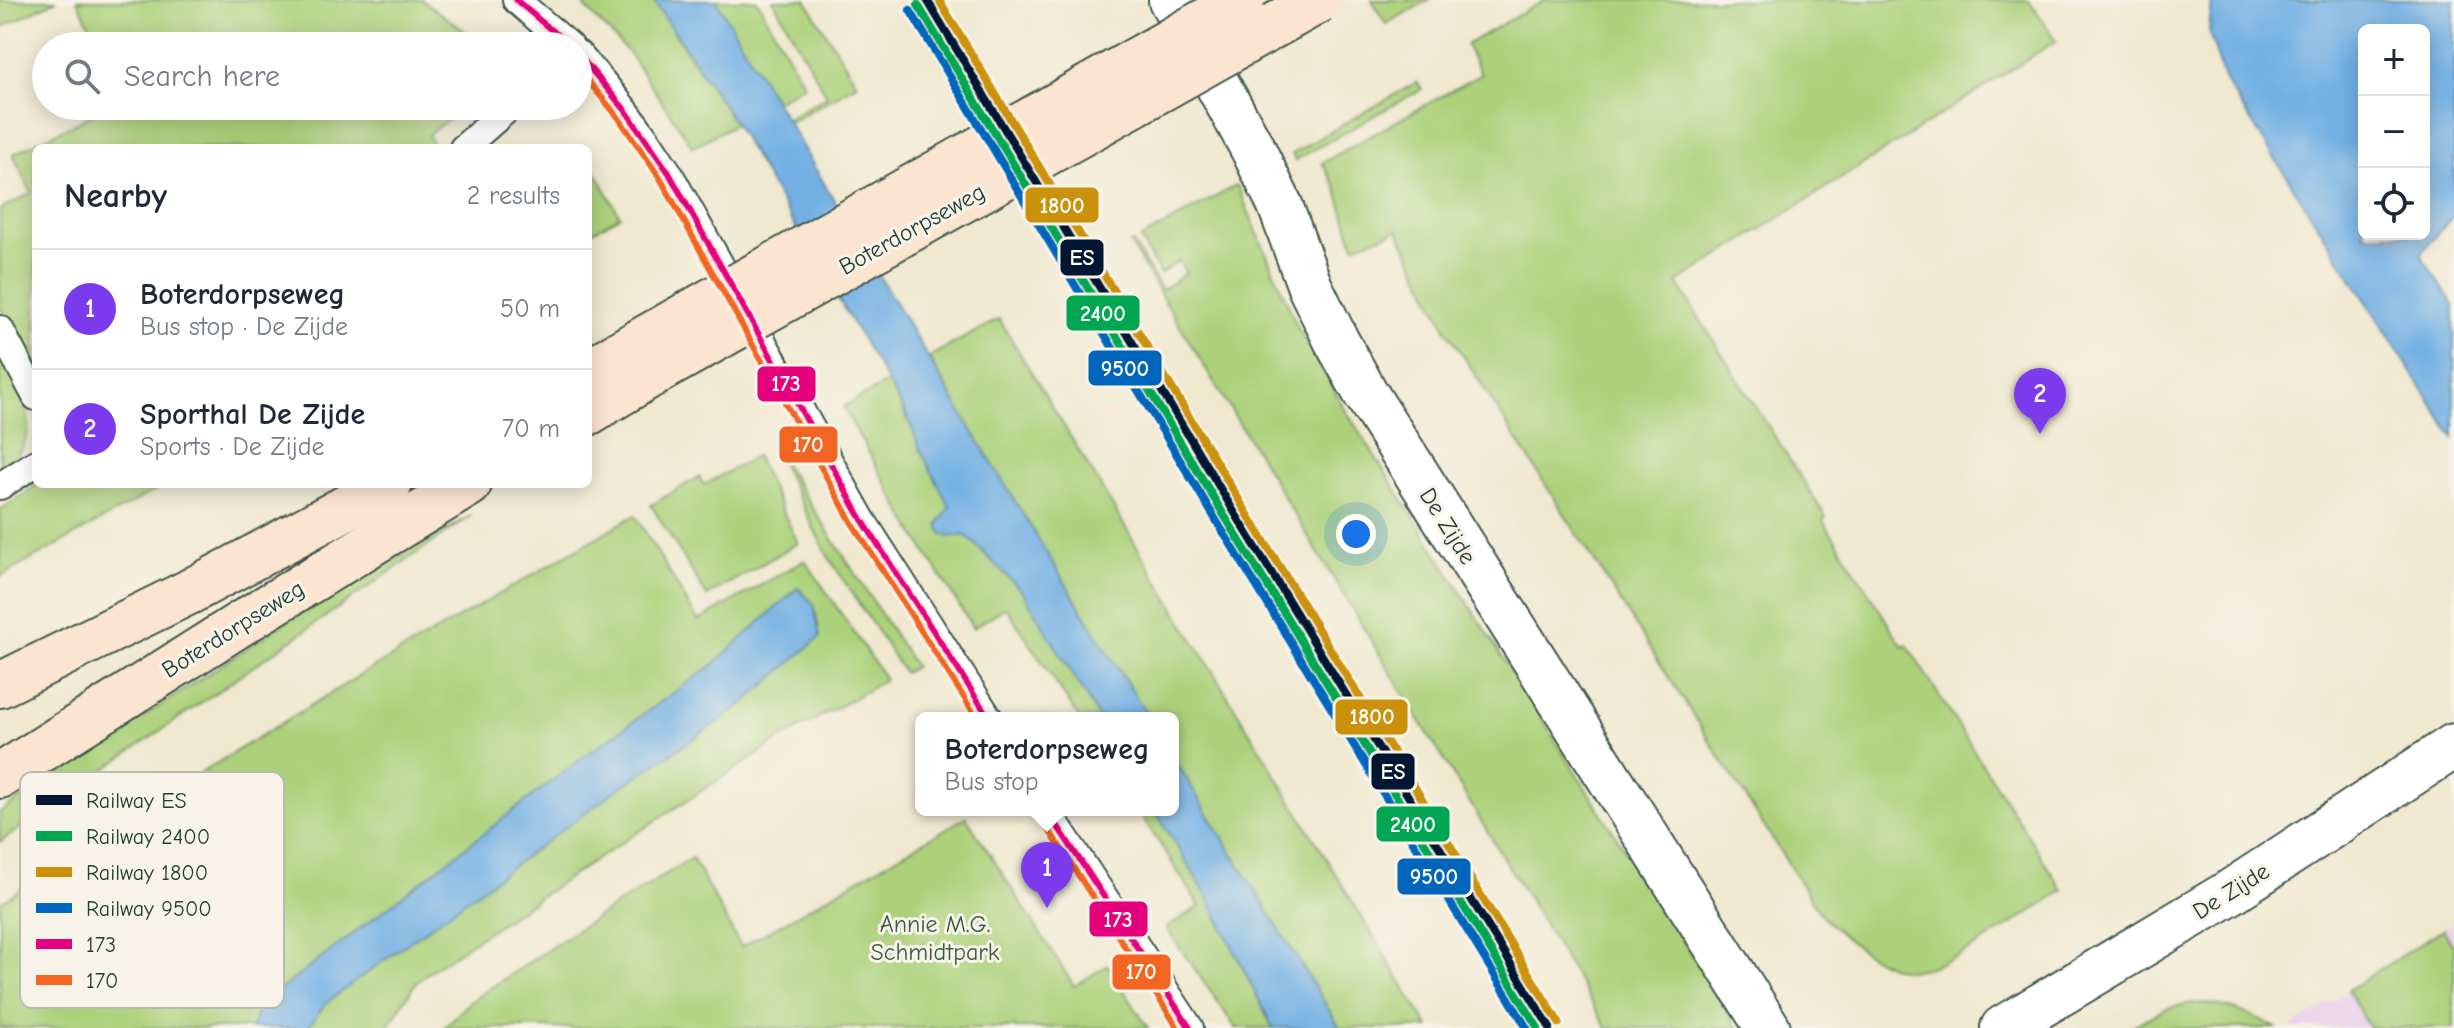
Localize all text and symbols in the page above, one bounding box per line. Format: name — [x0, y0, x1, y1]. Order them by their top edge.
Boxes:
map controls — [2358, 24, 2430, 240]
button: + — [2358, 24, 2430, 96]
search box — [32, 32, 592, 120]
icon: search — [60, 54, 104, 98]
text: Search here — [124, 59, 280, 94]
button: − — [2358, 96, 2430, 168]
button: locate — [2358, 168, 2430, 240]
text: Nearby — [64, 176, 167, 216]
street label: Boterdorpseweg — [834, 177, 990, 281]
text: 2 results — [467, 181, 560, 211]
line badge: 1800 — [1024, 186, 1100, 224]
text: 1800 — [1039, 193, 1085, 219]
line badge: ES — [1059, 238, 1105, 277]
text: ES — [1069, 245, 1095, 271]
text: Boterdorpseweg — [140, 277, 345, 312]
text: 1 — [85, 294, 95, 324]
text: 50 m — [500, 294, 560, 324]
line badge: 2400 — [1065, 294, 1141, 332]
text: 2400 — [1080, 301, 1126, 327]
text: Bus stop · De Zijde — [140, 312, 348, 342]
line badge: 9500 — [1087, 349, 1163, 387]
text: 9500 — [1101, 356, 1149, 382]
line badge: 173 — [756, 365, 817, 403]
pin: 2 — [2014, 368, 2066, 434]
text: 173 — [771, 371, 801, 397]
text: Sporthal De Zijde — [140, 397, 365, 432]
text: 2 — [84, 414, 96, 444]
text: 70 m — [502, 414, 560, 444]
line badge: 170 — [778, 425, 839, 464]
text: Sports · De Zijde — [140, 432, 324, 462]
text: 170 — [792, 432, 824, 458]
street label: De Zijde — [1414, 483, 1482, 569]
your location — [1336, 514, 1376, 554]
street label: Boterdorpseweg — [157, 574, 309, 684]
line badge: 1800 — [1334, 698, 1409, 736]
text: 1800 — [1349, 704, 1395, 730]
popup — [915, 712, 1179, 816]
text: Boterdorpseweg — [945, 732, 1149, 767]
line badge: ES — [1370, 752, 1416, 791]
text: ES — [1380, 759, 1406, 785]
text: Bus stop — [945, 767, 1039, 797]
legend — [20, 772, 284, 1008]
text: Railway ES — [86, 788, 187, 814]
line badge: 2400 — [1375, 805, 1451, 843]
text: 2400 — [1390, 812, 1436, 838]
text: Railway 2400 — [86, 824, 210, 850]
pin: 1 — [1021, 842, 1073, 908]
line badge: 9500 — [1396, 857, 1472, 896]
street label: De Zijde — [2188, 857, 2274, 925]
text: Railway 1800 — [86, 860, 208, 886]
text: 9500 — [1410, 864, 1458, 890]
text: Railway 9500 — [86, 896, 212, 922]
line badge: 173 — [1088, 900, 1149, 938]
text: 173 — [1103, 907, 1133, 933]
park label: Annie M.G. Schmidtpark — [871, 910, 1000, 966]
text: 173 — [86, 932, 116, 958]
line badge: 170 — [1111, 953, 1172, 991]
text: 170 — [1125, 959, 1157, 985]
text: 170 — [86, 968, 119, 994]

